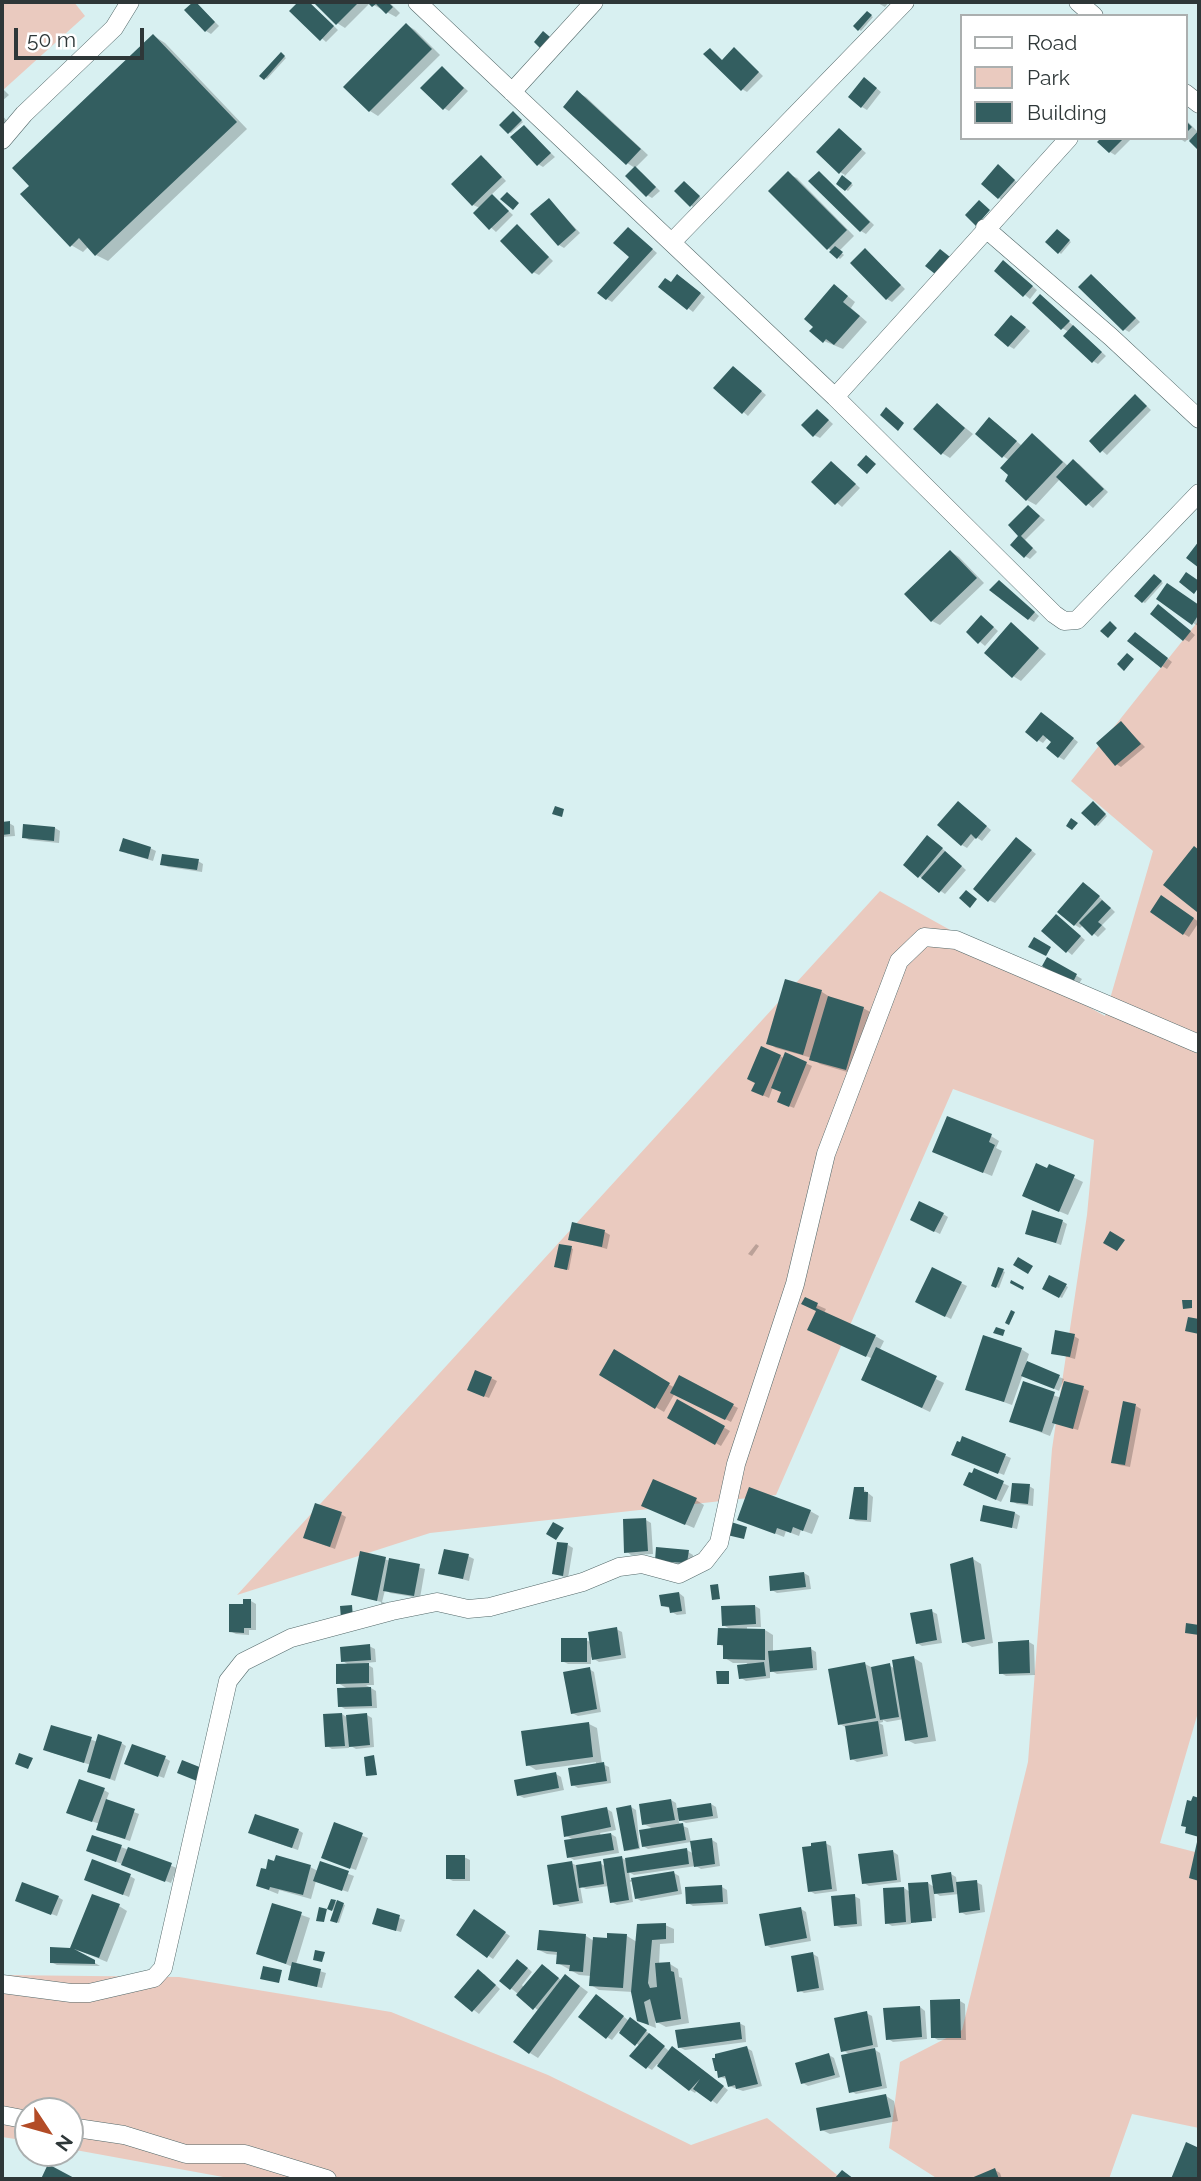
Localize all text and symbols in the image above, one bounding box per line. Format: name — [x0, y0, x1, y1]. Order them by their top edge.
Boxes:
scale bar — [18, 14, 147, 58]
legend — [960, 14, 1187, 140]
text: 50 m — [27, 27, 76, 52]
text: Road — [1027, 30, 1077, 55]
text: Park — [1027, 65, 1070, 90]
text: Building — [1027, 100, 1107, 125]
north arrow — [14, 2097, 84, 2167]
text: N — [51, 2131, 78, 2155]

